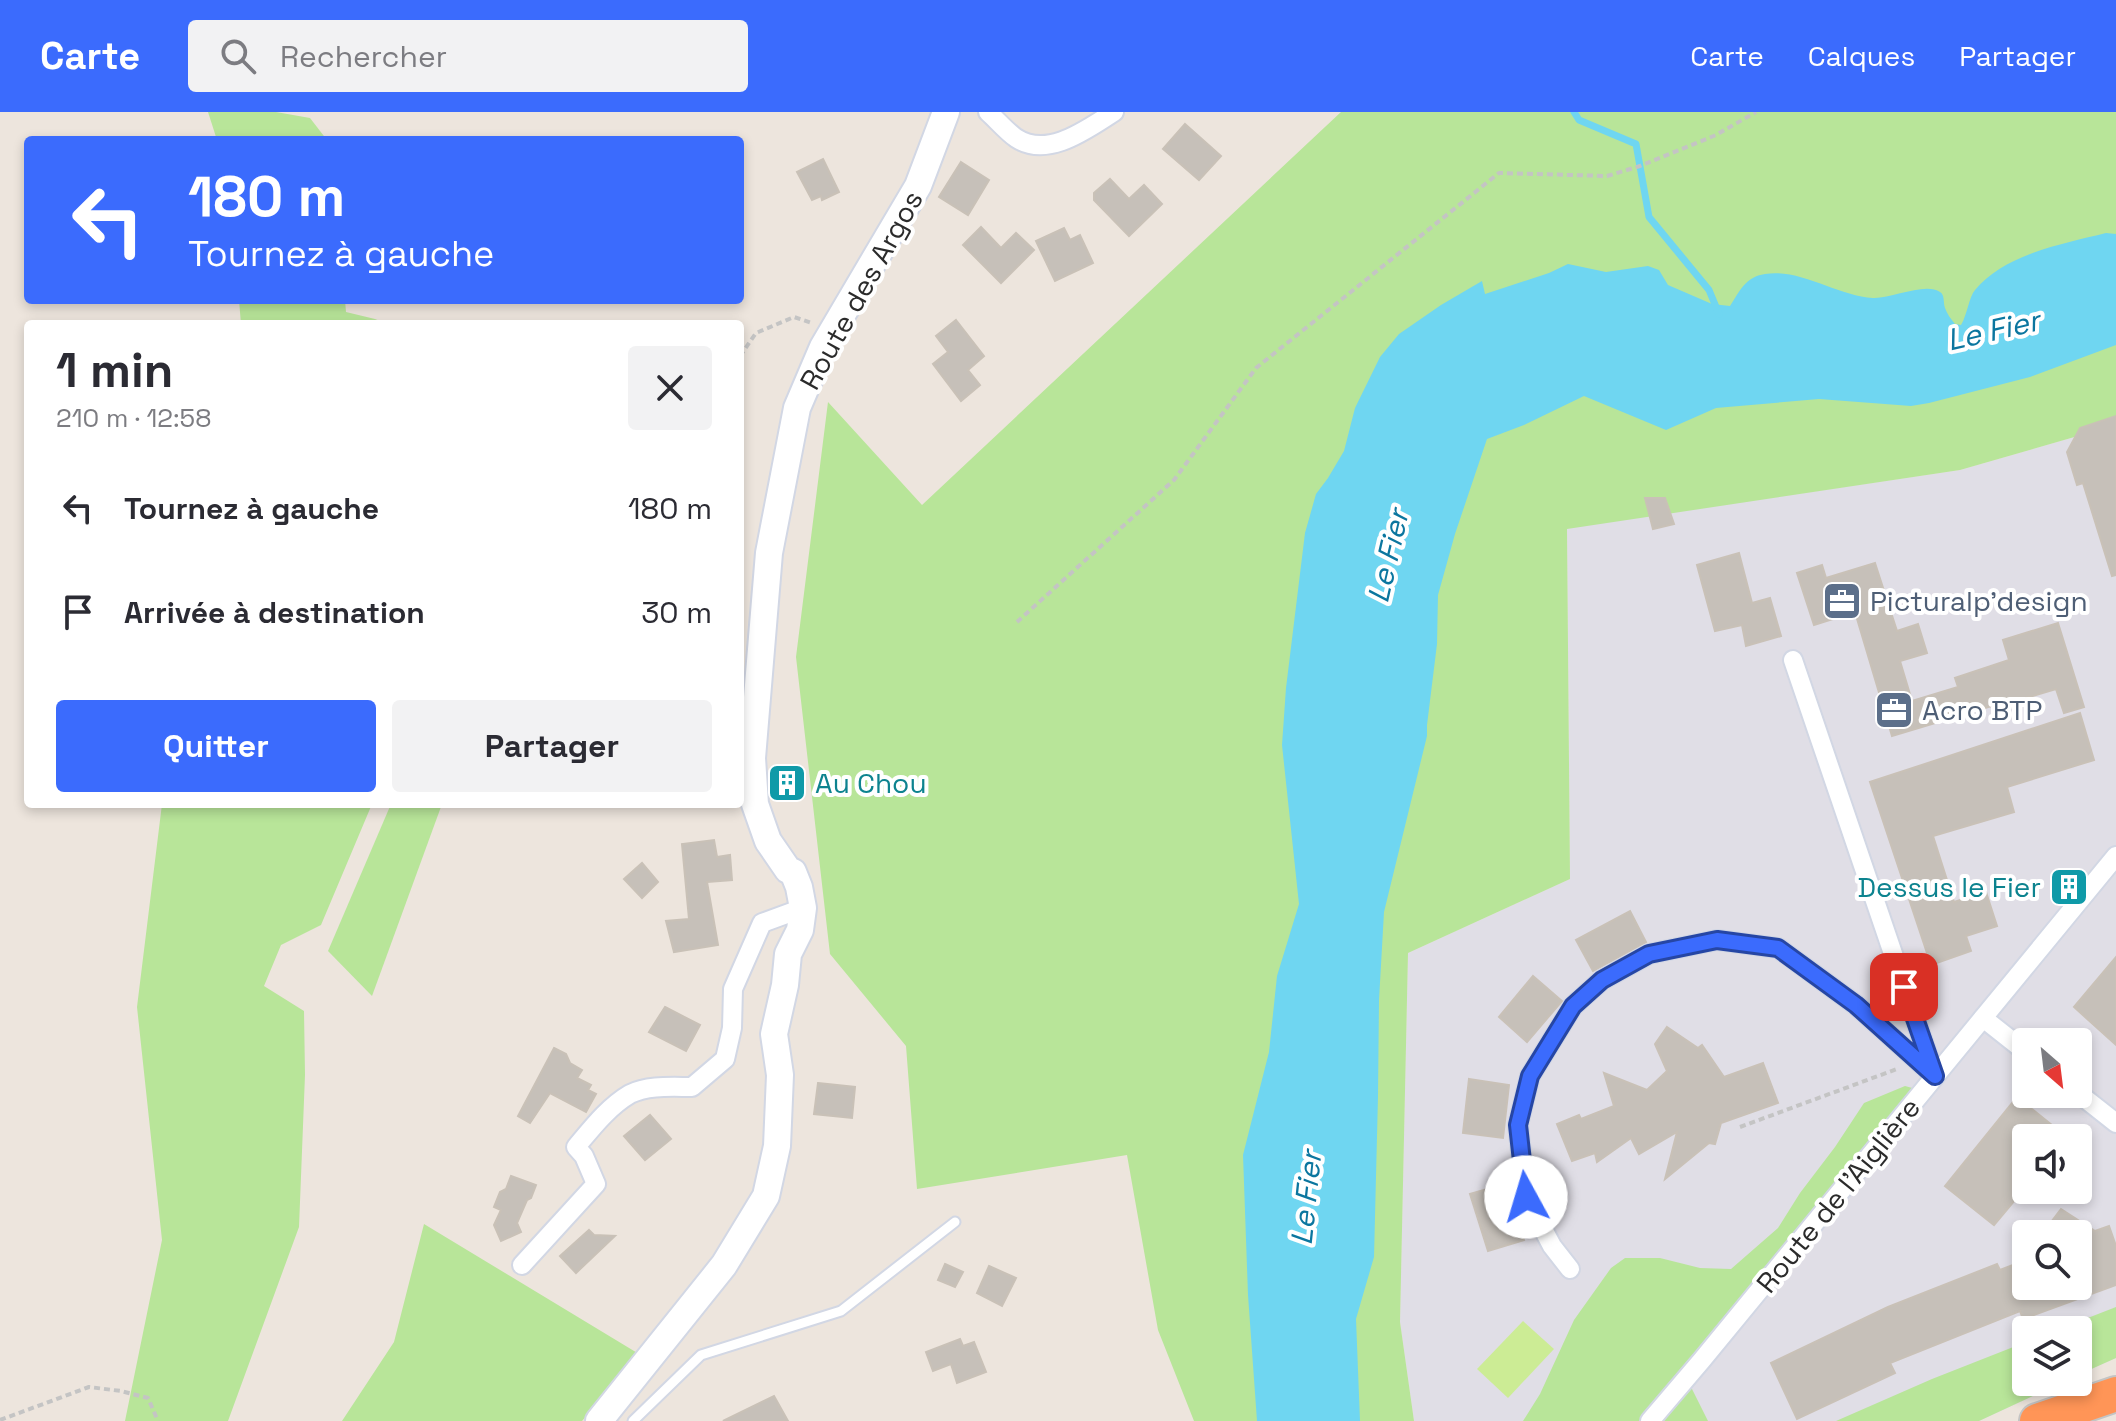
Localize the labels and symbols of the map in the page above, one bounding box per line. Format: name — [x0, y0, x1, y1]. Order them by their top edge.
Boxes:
street label: Route des Argos — [791, 184, 931, 396]
water label: Le Fier — [1943, 300, 2046, 360]
water label: Le Fier — [1358, 503, 1418, 606]
office icon: Picturalp'design — [1821, 580, 1863, 622]
place label: Picturalp'design — [1870, 583, 2088, 619]
office icon: Acro BTP — [1873, 689, 1915, 731]
place label: Acro BTP — [1922, 692, 2042, 728]
building icon: Au Chou — [766, 762, 808, 804]
place label: Au Chou — [815, 765, 927, 801]
building icon: Dessus le Fier — [2048, 866, 2090, 908]
place label: Dessus le Fier — [1858, 869, 2041, 905]
pin — [1870, 953, 1938, 1021]
north arrow — [2012, 1028, 2092, 1108]
street label: Route de l'Aiglière — [1748, 1090, 1928, 1300]
water label: Le Fier — [1282, 1146, 1331, 1247]
position arrow — [1484, 1155, 1568, 1239]

